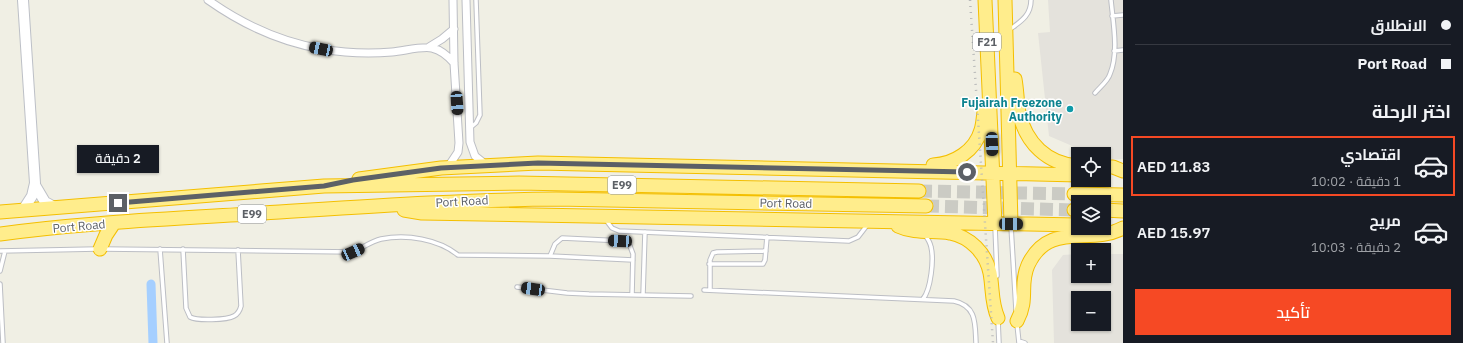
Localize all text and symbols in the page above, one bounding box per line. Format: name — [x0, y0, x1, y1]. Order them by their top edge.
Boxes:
text: الانطلاق — [1371, 16, 1427, 35]
road number: F21 — [973, 33, 1001, 51]
car — [308, 41, 334, 57]
text: Port Road — [1358, 54, 1427, 73]
car — [450, 91, 464, 115]
place label: Fujairah Freezone Authority — [961, 95, 1063, 124]
text: اختر الرحلة — [1372, 100, 1451, 123]
marker: Fujairah Freezone Authority — [1065, 104, 1075, 114]
car — [986, 132, 998, 156]
callout: 2 دقيقة — [77, 145, 159, 173]
text: اقتصادي — [1341, 145, 1401, 164]
map controls — [1071, 147, 1111, 331]
button: locate — [1071, 147, 1111, 187]
icon: car — [1413, 148, 1449, 184]
text: 2 دقيقة — [95, 150, 141, 167]
text: AED 11.83 — [1137, 157, 1210, 176]
route start — [958, 163, 976, 181]
text: 1 دقيقة · 10:02 — [1311, 173, 1401, 190]
road number: E99 — [608, 176, 636, 194]
street label: Port Road — [435, 192, 489, 210]
route end — [109, 194, 127, 212]
street label: Port Road — [759, 195, 813, 211]
button: layers — [1071, 195, 1111, 235]
road number: E99 — [238, 205, 266, 223]
text: مريح — [1369, 211, 1401, 230]
icon: car — [1413, 214, 1449, 250]
street label: Port Road — [52, 216, 106, 236]
car — [999, 218, 1023, 230]
text: AED 15.97 — [1137, 223, 1210, 242]
car — [608, 234, 632, 248]
text: 2 دقيقة · 10:03 — [1311, 239, 1401, 256]
car — [340, 242, 366, 262]
button: + — [1071, 243, 1111, 283]
car — [520, 281, 546, 297]
button: تأكيد — [1135, 289, 1451, 335]
button: − — [1071, 291, 1111, 331]

